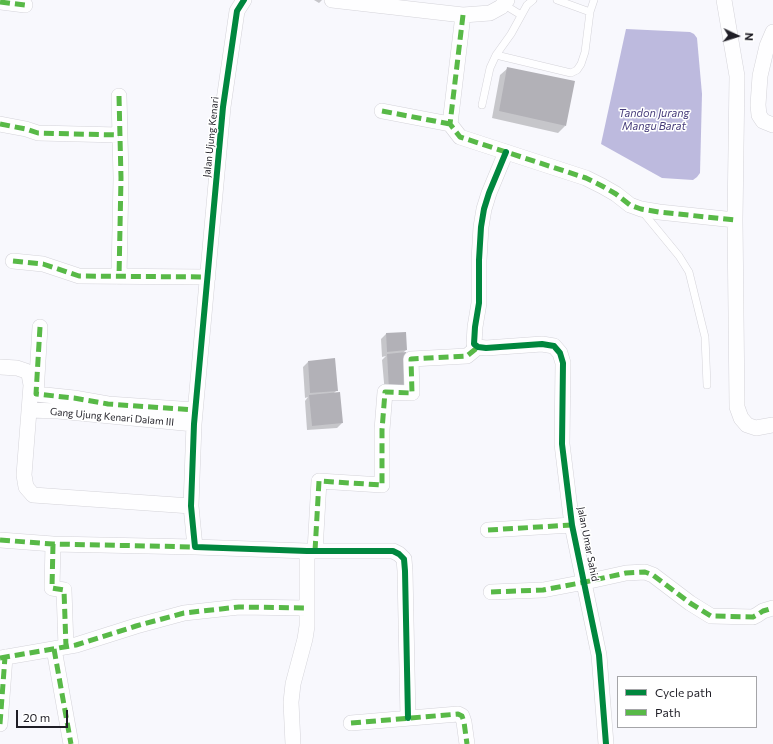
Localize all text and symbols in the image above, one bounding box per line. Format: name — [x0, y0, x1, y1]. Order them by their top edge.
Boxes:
north arrow — [717, 16, 757, 56]
text: N — [743, 32, 756, 41]
street label: Jalan Ujung Kenari — [201, 96, 221, 178]
water label: Tandon Jurang Mangu Barat — [618, 106, 690, 132]
street label: Gang Ujung Kenari Dalam III — [49, 406, 175, 428]
street label: Jalan Umar Sahid — [575, 506, 601, 582]
legend — [617, 676, 757, 728]
text: Cycle path — [655, 685, 712, 699]
scale bar — [18, 702, 70, 728]
text: Path — [655, 705, 681, 719]
text: 20 m — [23, 710, 50, 724]

